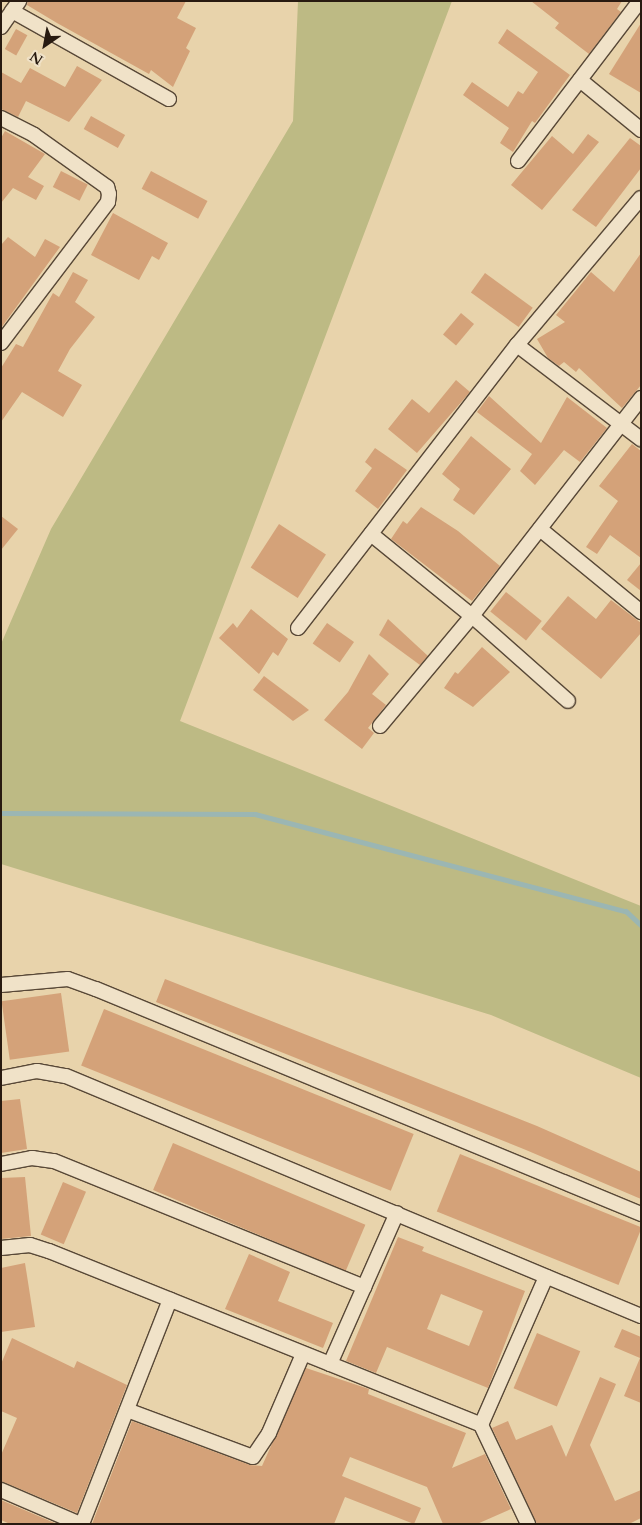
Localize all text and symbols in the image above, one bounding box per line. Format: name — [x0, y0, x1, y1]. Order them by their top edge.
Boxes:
north arrow — [20, 20, 70, 70]
text: N — [26, 47, 47, 69]

